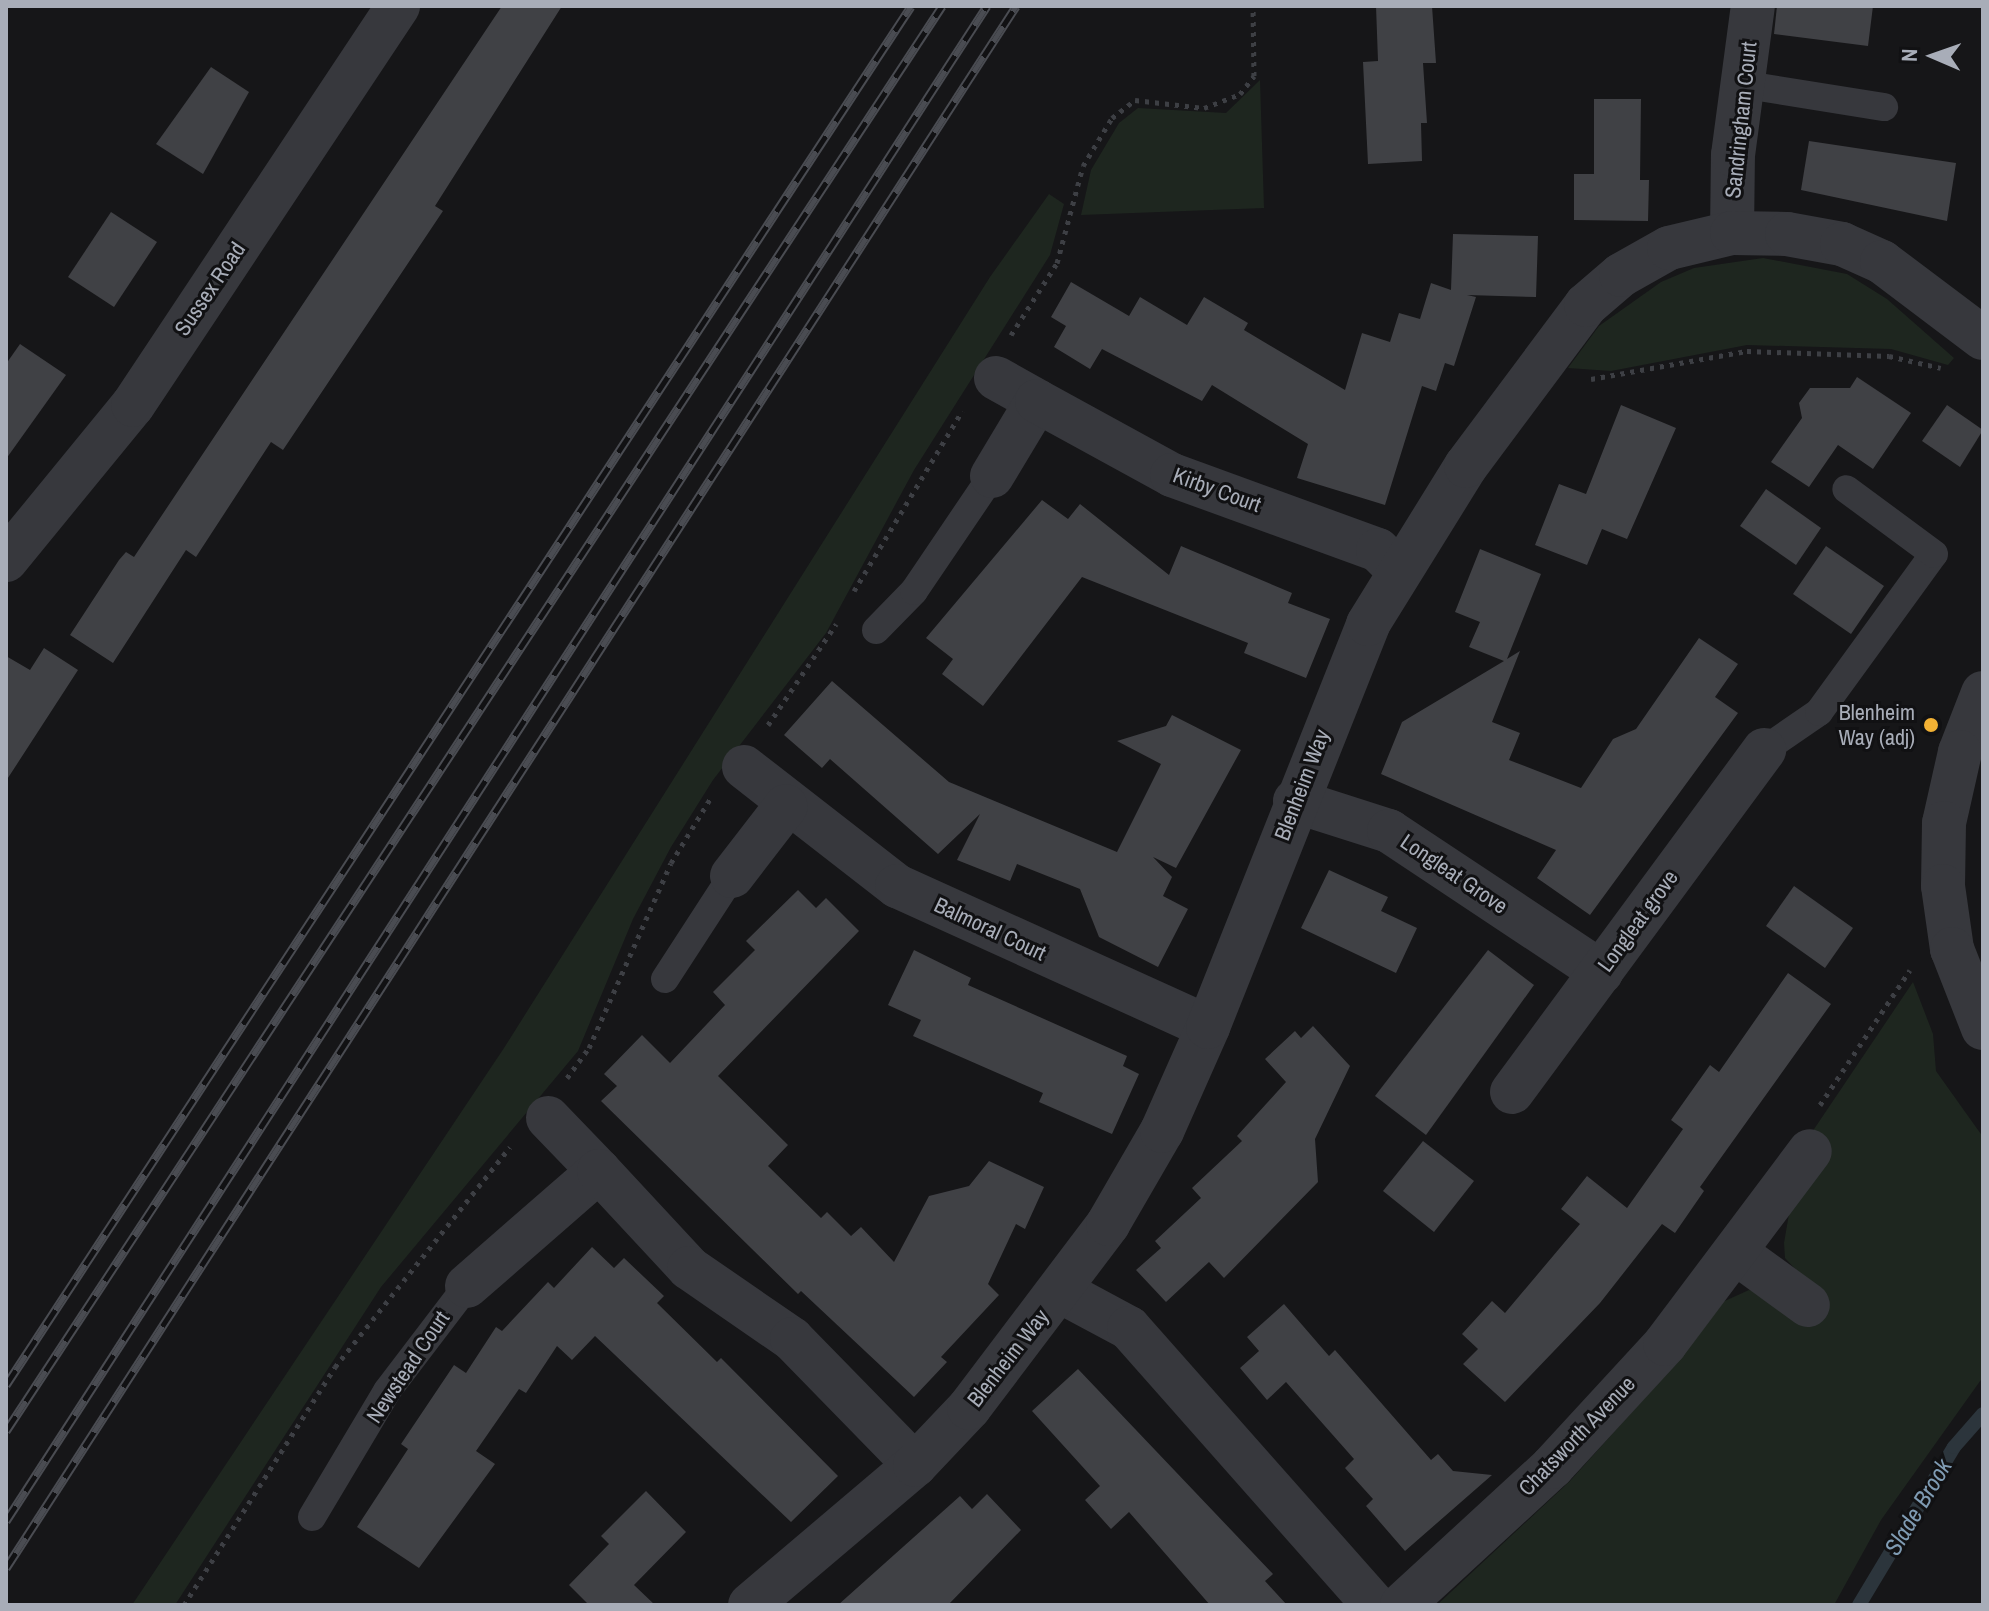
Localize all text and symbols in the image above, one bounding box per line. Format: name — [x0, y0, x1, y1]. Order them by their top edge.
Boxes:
north arrow — [1893, 16, 1973, 96]
street label: Sandringham Court — [1720, 40, 1762, 200]
text: N — [1894, 48, 1924, 62]
street label: Sussex Road — [169, 237, 251, 341]
street label: Kirby Court — [1170, 462, 1264, 518]
place label: Blenheim Way (adj) — [1838, 699, 1915, 750]
marker: Blenheim Way (adj) — [1922, 716, 1940, 734]
street label: Blenheim Way — [1269, 726, 1335, 844]
street label: Longleat Grove — [1395, 829, 1513, 919]
street label: Longleat grove — [1592, 865, 1684, 977]
street label: Balmoral Court — [930, 892, 1050, 966]
street label: Blenheim Way — [962, 1304, 1054, 1412]
street label: Newstead Court — [361, 1306, 455, 1428]
street label: Chatsworth Avenue — [1513, 1370, 1641, 1502]
water label: Slade Brook — [1878, 1454, 1958, 1560]

